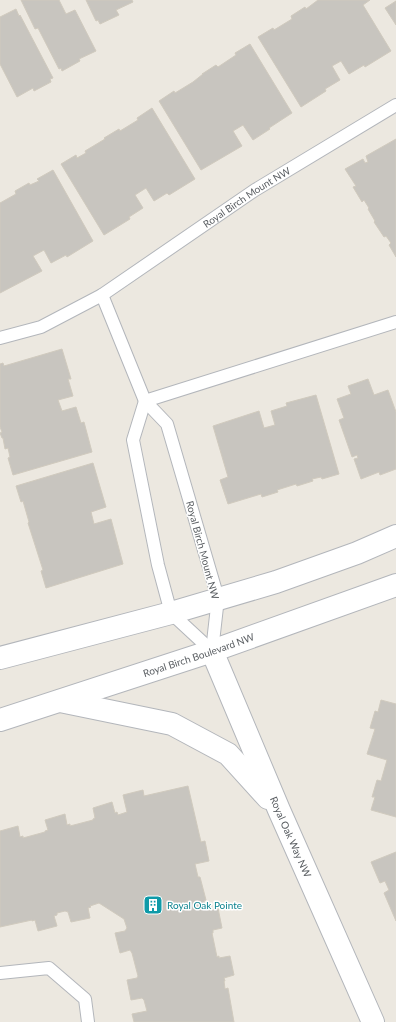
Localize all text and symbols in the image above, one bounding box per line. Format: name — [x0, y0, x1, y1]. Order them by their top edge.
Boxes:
street label: Royal Birch Mount NW — [201, 164, 293, 230]
street label: Royal Birch Mount NW — [184, 499, 222, 601]
street label: Royal Birch Boulevard NW — [142, 630, 256, 679]
street label: Royal Oak Way NW — [268, 795, 314, 880]
building icon: Royal Oak Pointe — [142, 894, 164, 916]
place label: Royal Oak Pointe — [167, 899, 242, 911]

